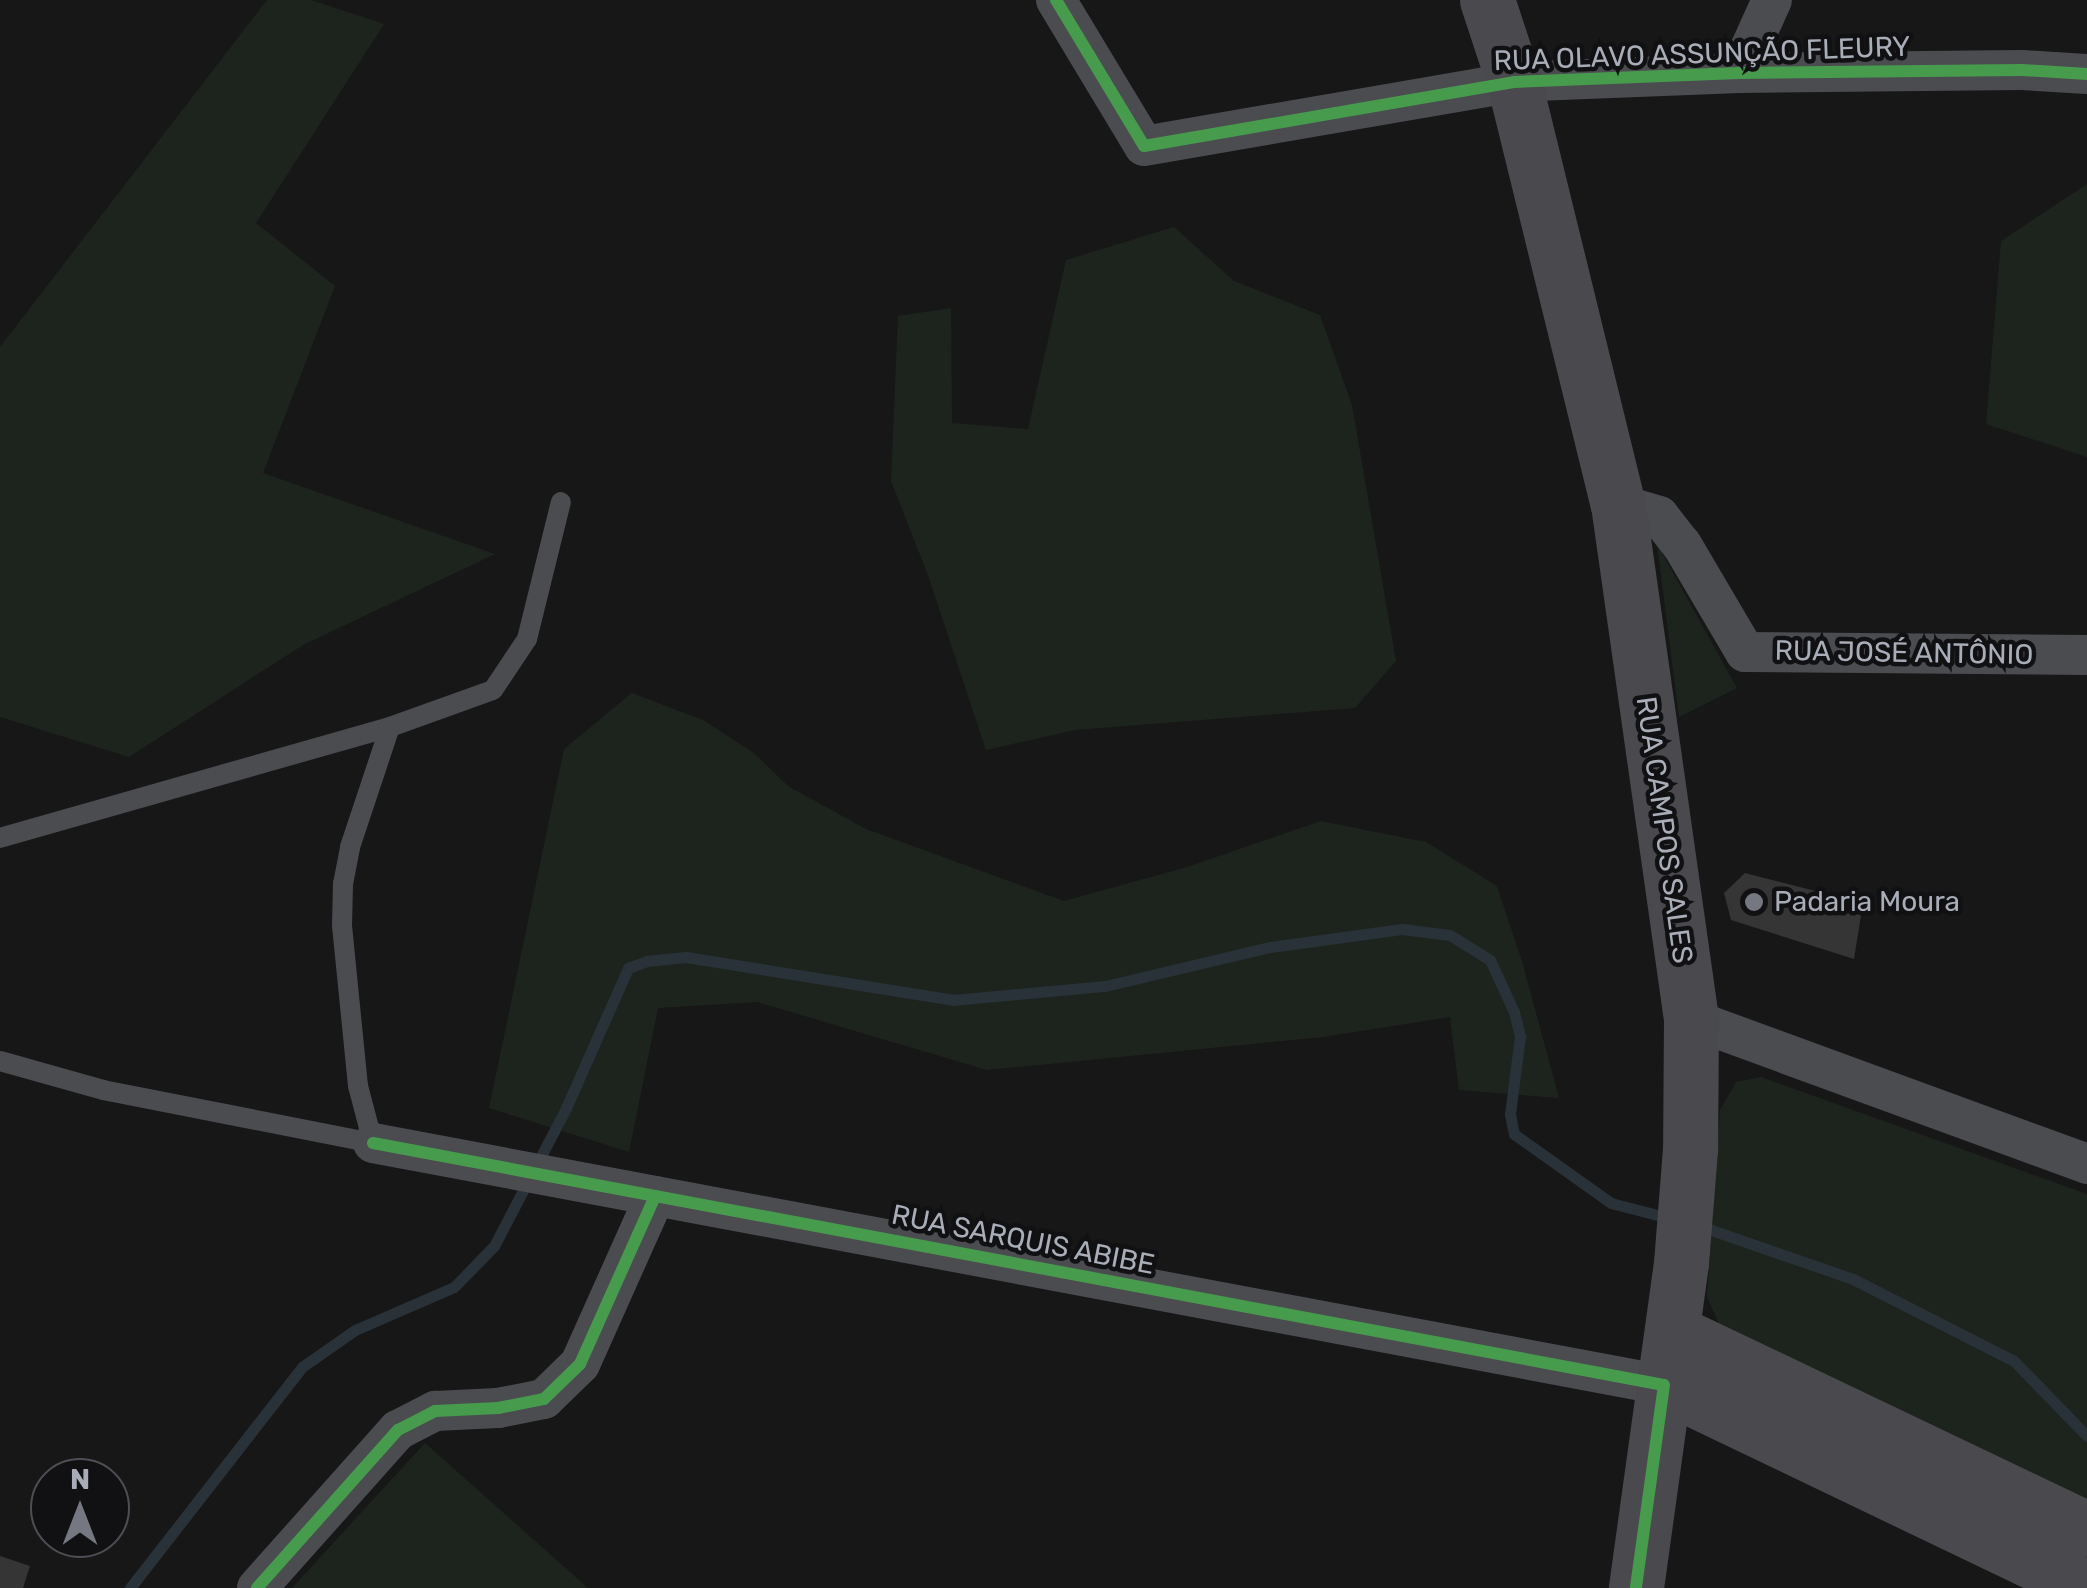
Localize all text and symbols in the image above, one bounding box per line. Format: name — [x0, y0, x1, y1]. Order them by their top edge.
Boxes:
street label: RUA OLAVO ASSUNÇÃO FLEURY — [1492, 30, 1912, 78]
street label: RUA JOSÉ ANTÔNIO — [1774, 634, 2034, 672]
street label: RUA CAMPOS SALES — [1629, 694, 1699, 966]
place label: Padaria Moura — [1774, 885, 1960, 919]
marker: Padaria Moura — [1743, 891, 1765, 913]
street label: RUA SARQUIS ABIBE — [888, 1198, 1158, 1282]
north arrow — [30, 1458, 130, 1558]
text: N — [70, 1463, 90, 1496]

